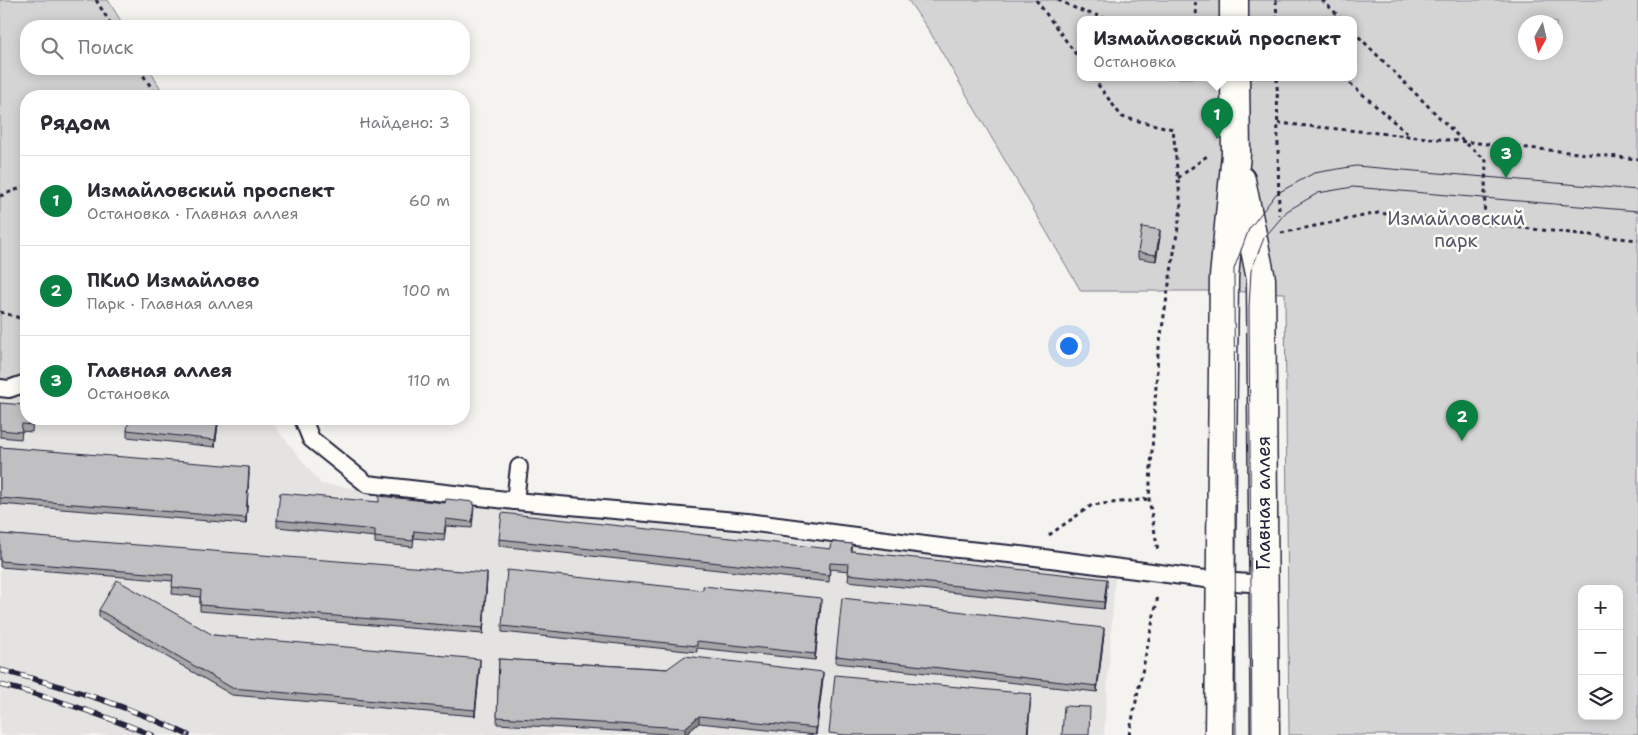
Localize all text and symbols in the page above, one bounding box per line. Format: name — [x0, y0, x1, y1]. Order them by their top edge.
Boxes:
north arrow — [1518, 15, 1563, 60]
popup — [1077, 16, 1357, 81]
search box — [20, 20, 470, 75]
text: Измайловский проспект — [1093, 26, 1341, 51]
icon: search — [38, 34, 66, 62]
text: Поиск — [78, 35, 133, 60]
text: Остановка — [1093, 51, 1176, 72]
pin: 1 — [1201, 98, 1233, 139]
text: Рядом — [40, 109, 110, 137]
text: Найдено: 3 — [359, 112, 450, 133]
pin: 3 — [1490, 137, 1522, 178]
text: Измайловский проспект — [87, 178, 335, 203]
text: 1 — [52, 190, 60, 211]
text: 60 m — [409, 190, 450, 211]
text: Остановка · Главная аллея — [87, 203, 298, 224]
park label: Измайловский парк — [1387, 206, 1525, 253]
text: ПКиО Измайлово — [87, 268, 260, 293]
text: 2 — [50, 280, 62, 301]
text: 100 m — [402, 280, 450, 301]
text: Парк · Главная аллея — [87, 293, 254, 314]
your location — [1056, 333, 1082, 359]
text: Главная аллея — [87, 358, 232, 383]
text: 3 — [50, 370, 62, 391]
text: 110 m — [407, 370, 450, 391]
text: Остановка — [87, 383, 170, 404]
pin: 2 — [1446, 400, 1478, 441]
street label: Главная аллея — [1251, 436, 1276, 570]
map controls — [1578, 585, 1623, 720]
button: + — [1578, 585, 1623, 630]
button: − — [1578, 630, 1623, 675]
button: layers — [1578, 675, 1623, 720]

